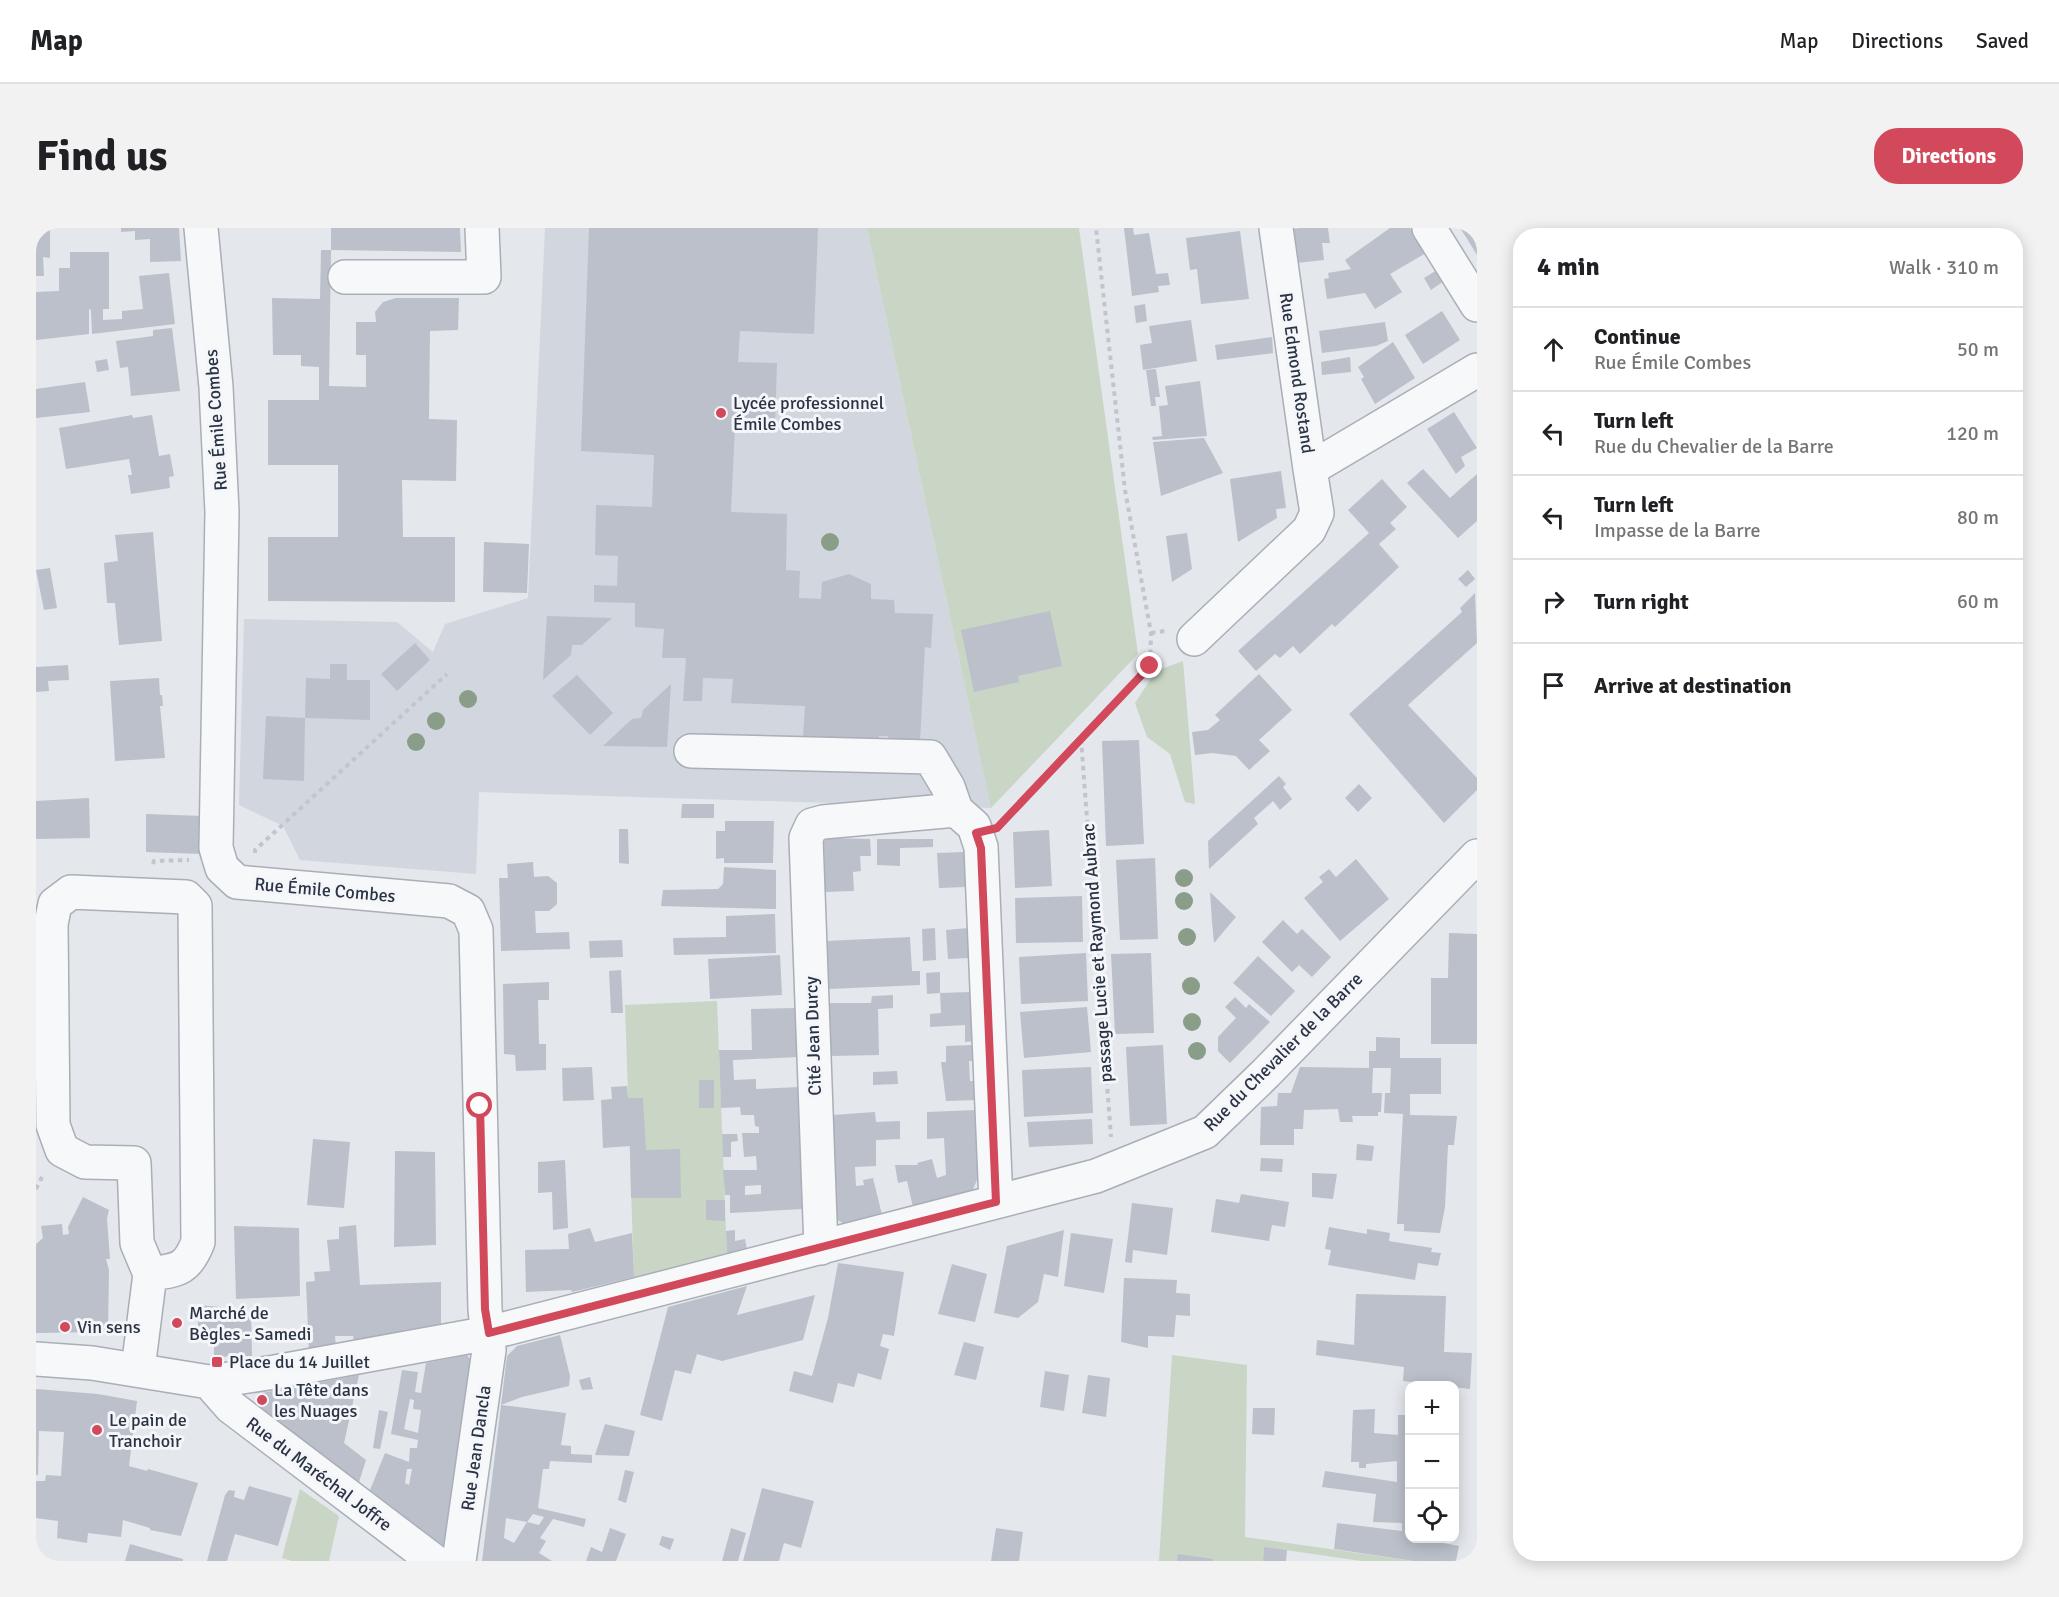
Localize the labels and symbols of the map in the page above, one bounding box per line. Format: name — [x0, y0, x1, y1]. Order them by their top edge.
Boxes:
street label: Rue Edmond Rostand — [1275, 291, 1319, 455]
street label: Rue Émile Combes — [200, 349, 232, 491]
place label: Lycée professionnel Émile Combes — [733, 392, 884, 435]
marker: Lycée professionnel Émile Combes — [714, 406, 728, 420]
route end — [1136, 652, 1162, 678]
street label: passage Lucie et Raymond Aubrac — [1077, 823, 1117, 1083]
street label: Rue Émile Combes — [254, 873, 397, 907]
street label: Rue du Chevalier de la Barre — [1199, 968, 1367, 1136]
street label: Cité Jean Durcy — [800, 975, 826, 1096]
route start — [466, 1092, 492, 1118]
place label: Marché de Bègles - Samedi — [189, 1302, 311, 1345]
place label: Vin sens — [77, 1316, 141, 1338]
marker: Marché de Bègles - Samedi — [170, 1316, 184, 1330]
marker: Vin sens — [58, 1320, 72, 1334]
place label: Place du 14 Juillet — [229, 1351, 370, 1373]
marker: Place du 14 Juillet — [210, 1355, 224, 1369]
place label: La Tête dans les Nuages — [274, 1379, 369, 1422]
street label: Rue Jean Dancla — [456, 1384, 496, 1512]
marker: La Tête dans les Nuages — [255, 1393, 269, 1407]
place label: Le pain de Tranchoir — [109, 1409, 187, 1452]
street label: Rue du Maréchal Joffre — [242, 1412, 396, 1536]
marker: Le pain de Tranchoir — [90, 1423, 104, 1437]

